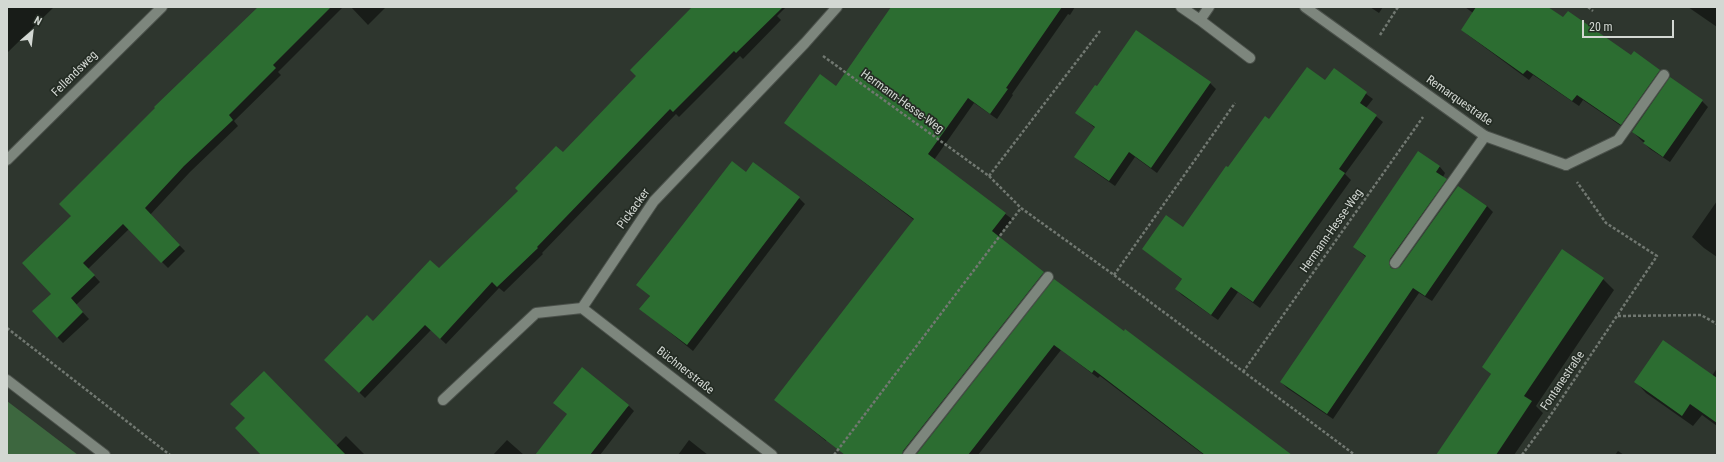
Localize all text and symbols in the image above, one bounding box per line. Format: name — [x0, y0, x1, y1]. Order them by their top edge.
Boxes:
north arrow — [12, 12, 52, 52]
scale bar — [1584, 12, 1676, 38]
text: N — [32, 14, 44, 28]
text: 20 m — [1589, 20, 1613, 34]
street label: Fellendsweg — [49, 48, 101, 100]
street label: Hermann-Hesse-Weg — [858, 67, 946, 137]
street label: Remarquestraße — [1423, 73, 1495, 129]
street label: Pickacker — [615, 186, 653, 232]
street label: Hermann-Hesse-Weg — [1298, 186, 1366, 276]
street label: Büchnerstraße — [653, 344, 717, 398]
street label: Fontanestraße — [1538, 349, 1588, 413]

